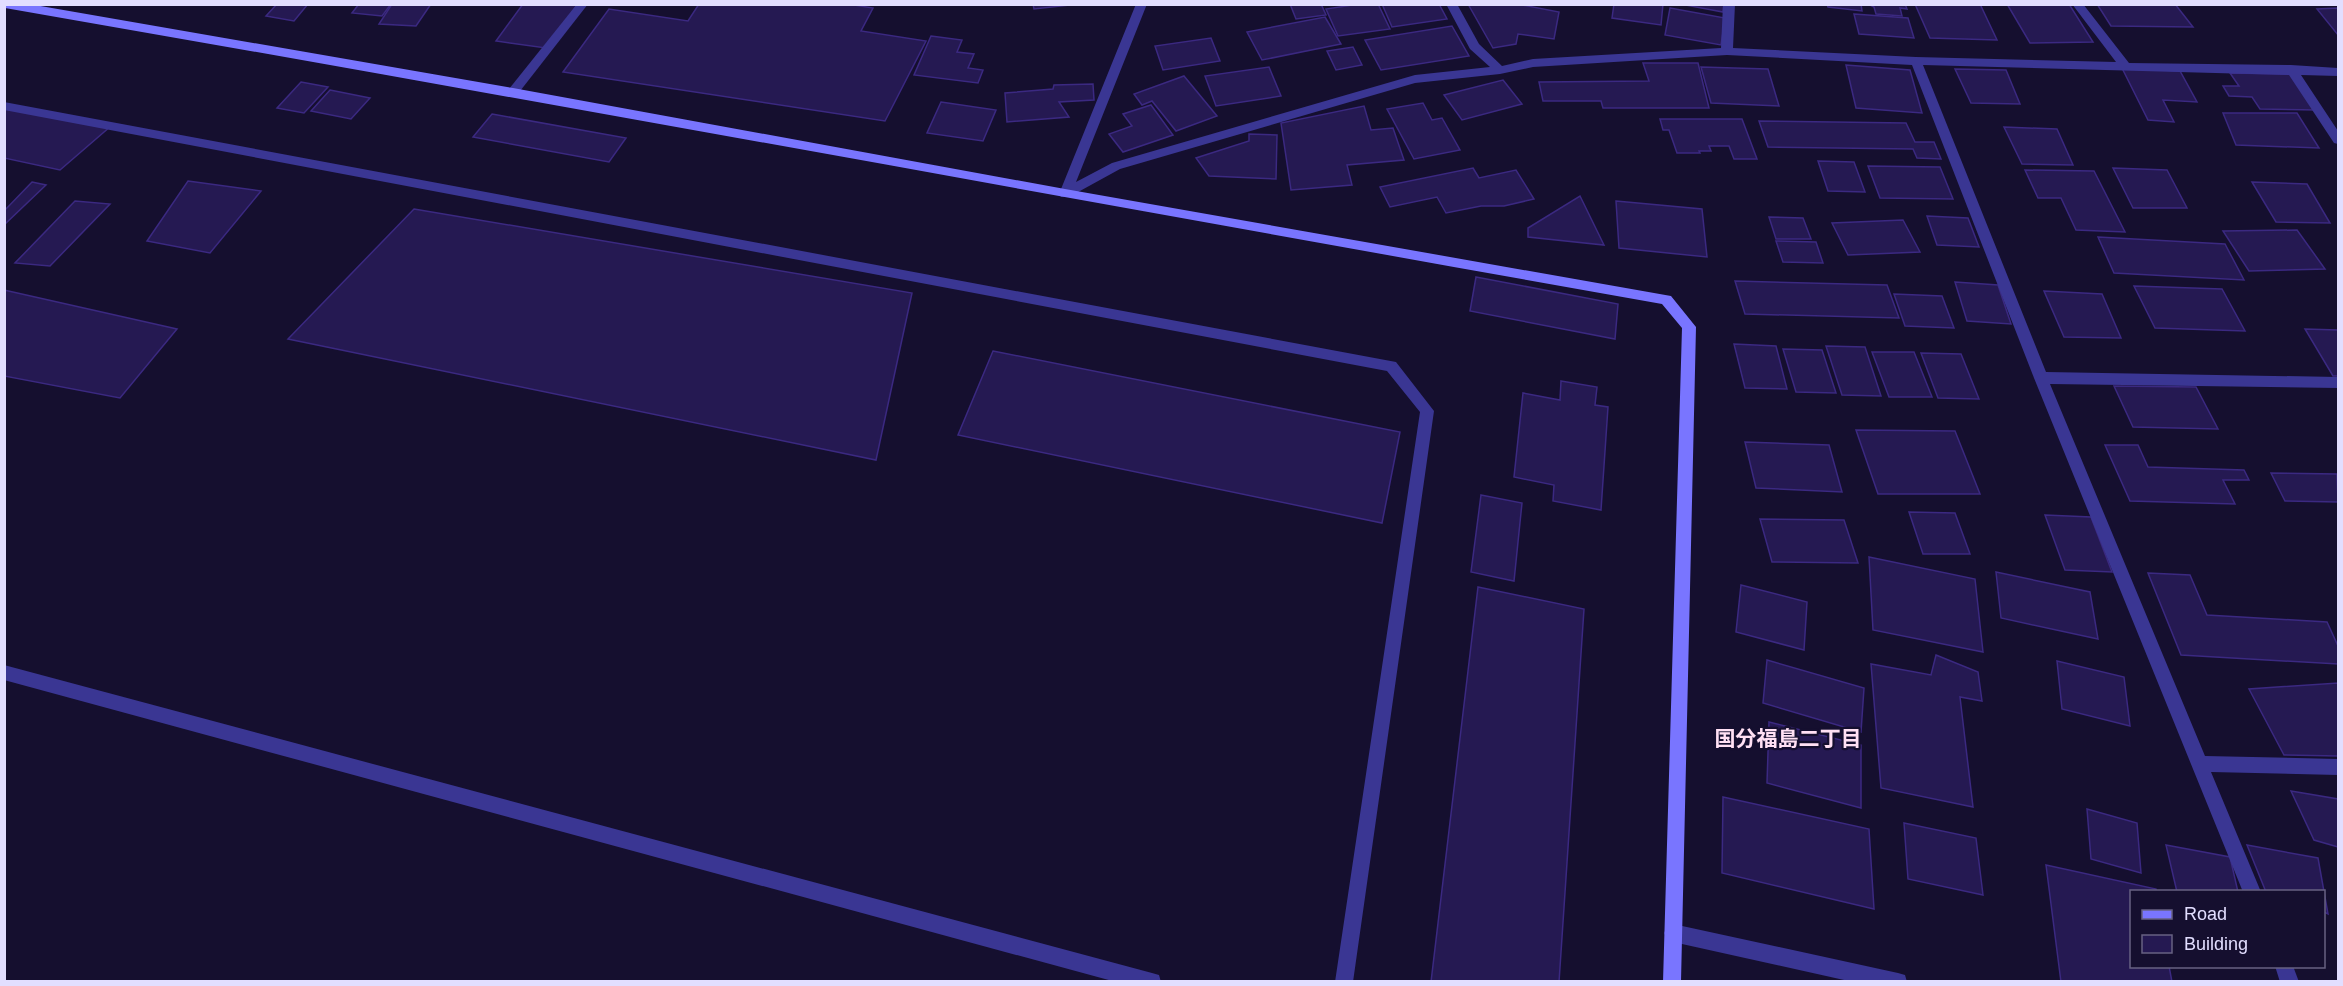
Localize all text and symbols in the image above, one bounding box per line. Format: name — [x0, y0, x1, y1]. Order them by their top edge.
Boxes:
district label: 国分福島二丁目 — [1715, 727, 1862, 750]
legend — [2130, 890, 2325, 968]
text: Road — [2184, 904, 2227, 924]
text: Building — [2184, 934, 2248, 954]

